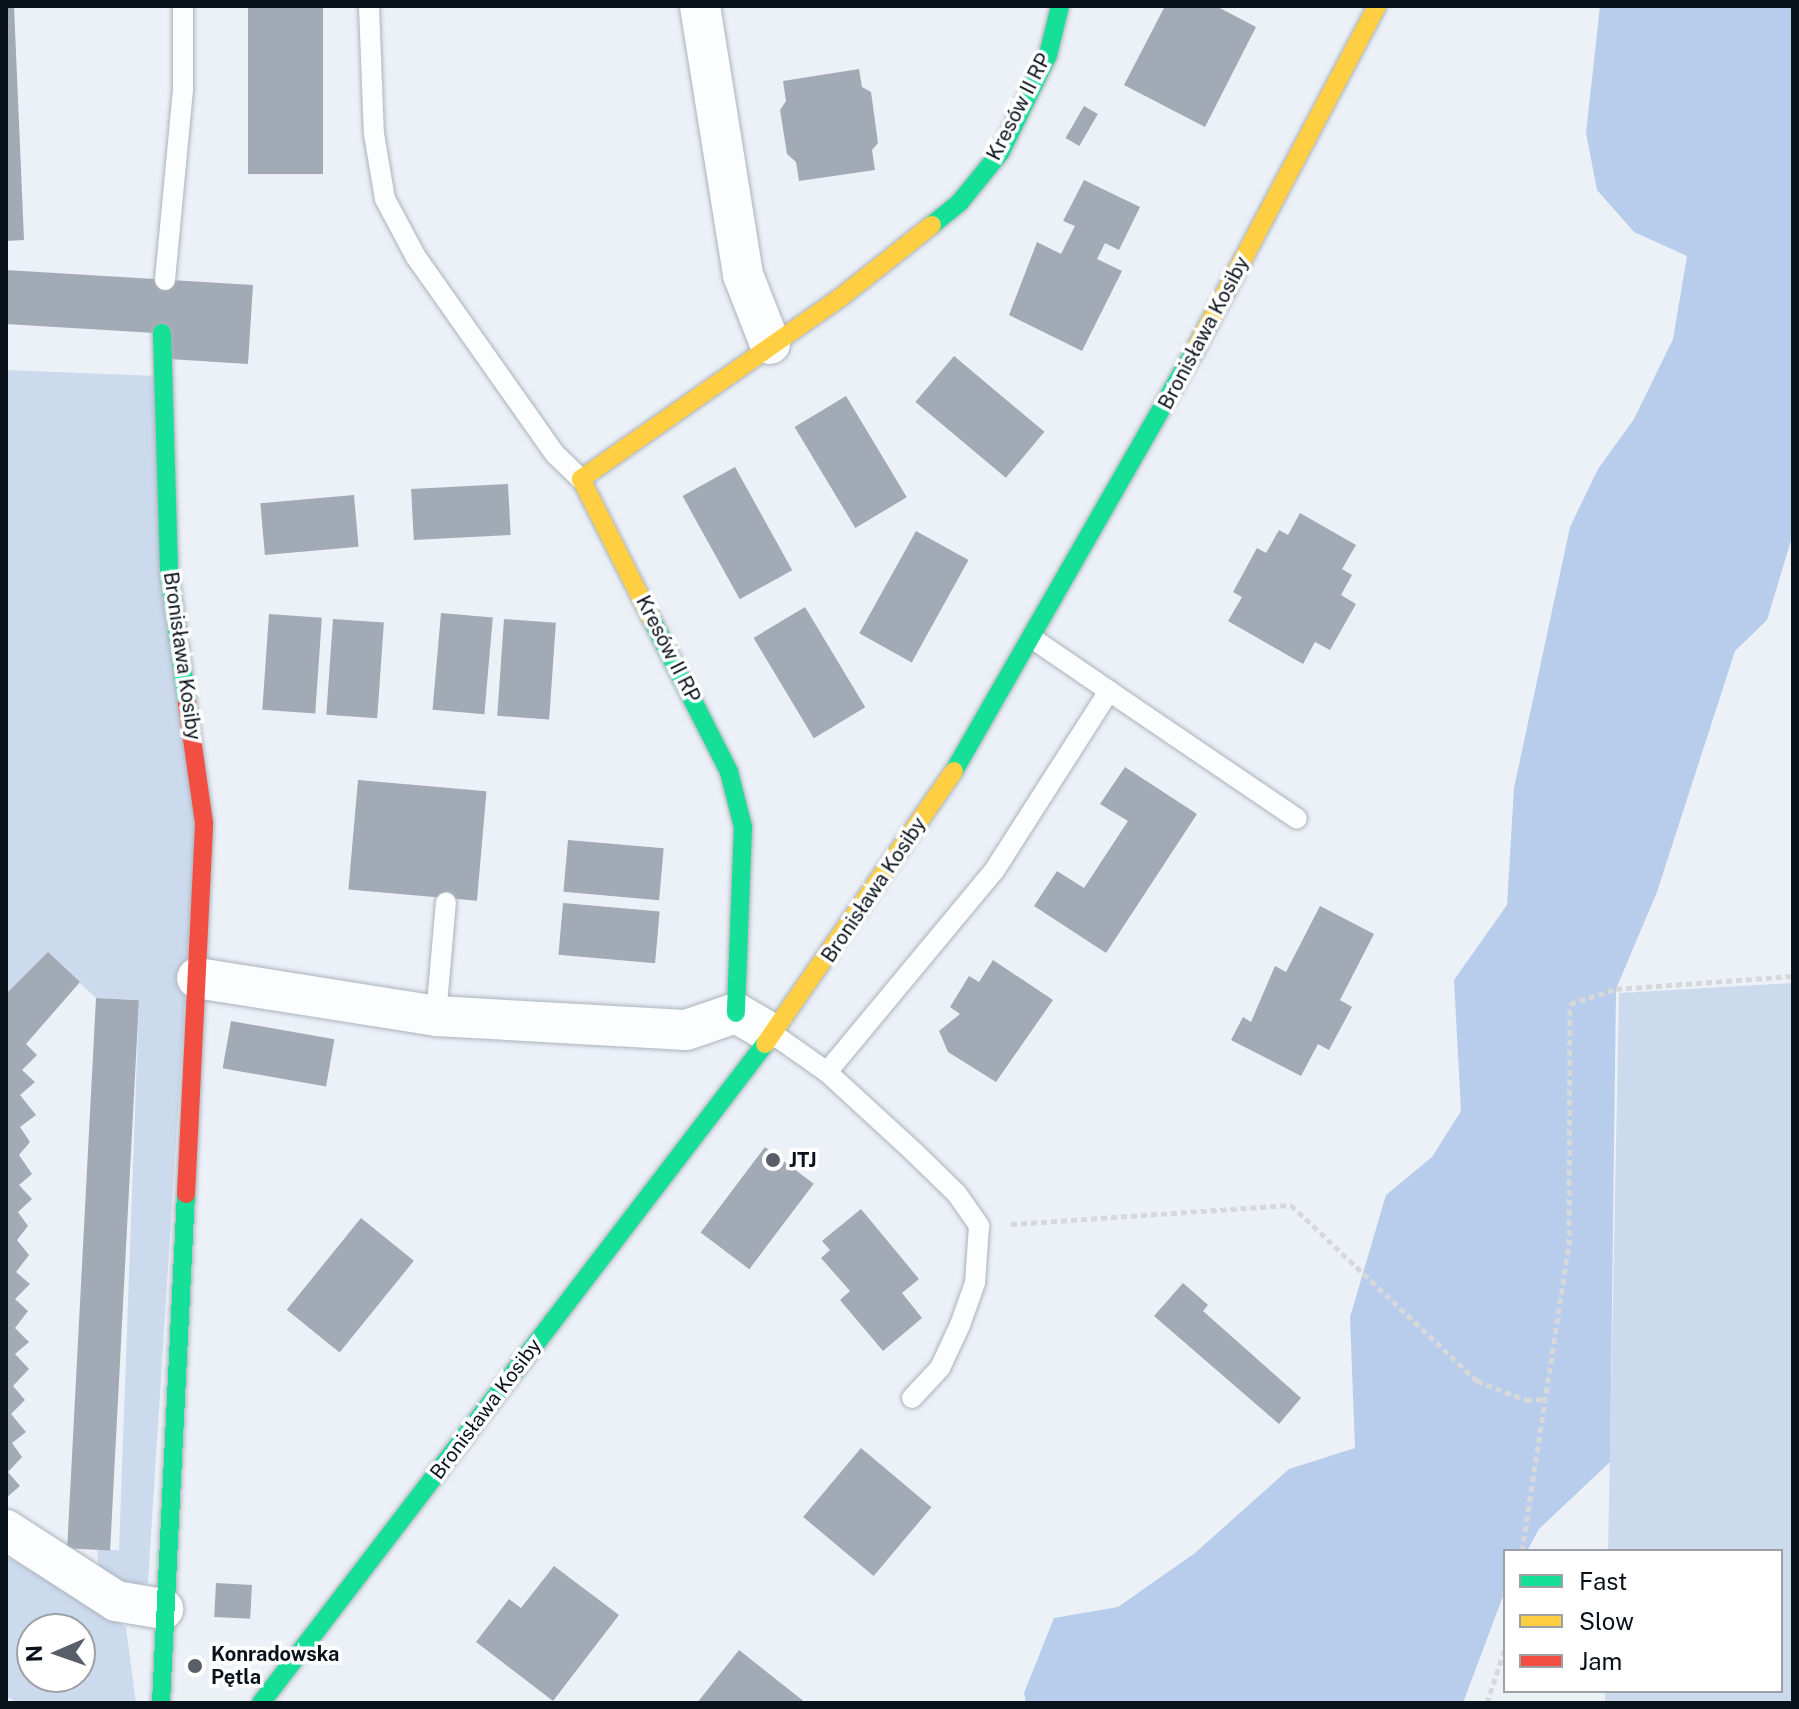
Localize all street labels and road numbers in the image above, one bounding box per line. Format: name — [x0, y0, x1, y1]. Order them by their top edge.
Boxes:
street label: Kresów II RP — [982, 50, 1056, 164]
street label: Bronisława Kosiby — [1154, 252, 1254, 414]
street label: Bronisława Kosiby — [158, 570, 206, 742]
street label: Kresów II RP — [631, 592, 705, 706]
street label: Bronisława Kosiby — [817, 813, 931, 967]
street label: Bronisława Kosiby — [425, 1334, 547, 1484]

